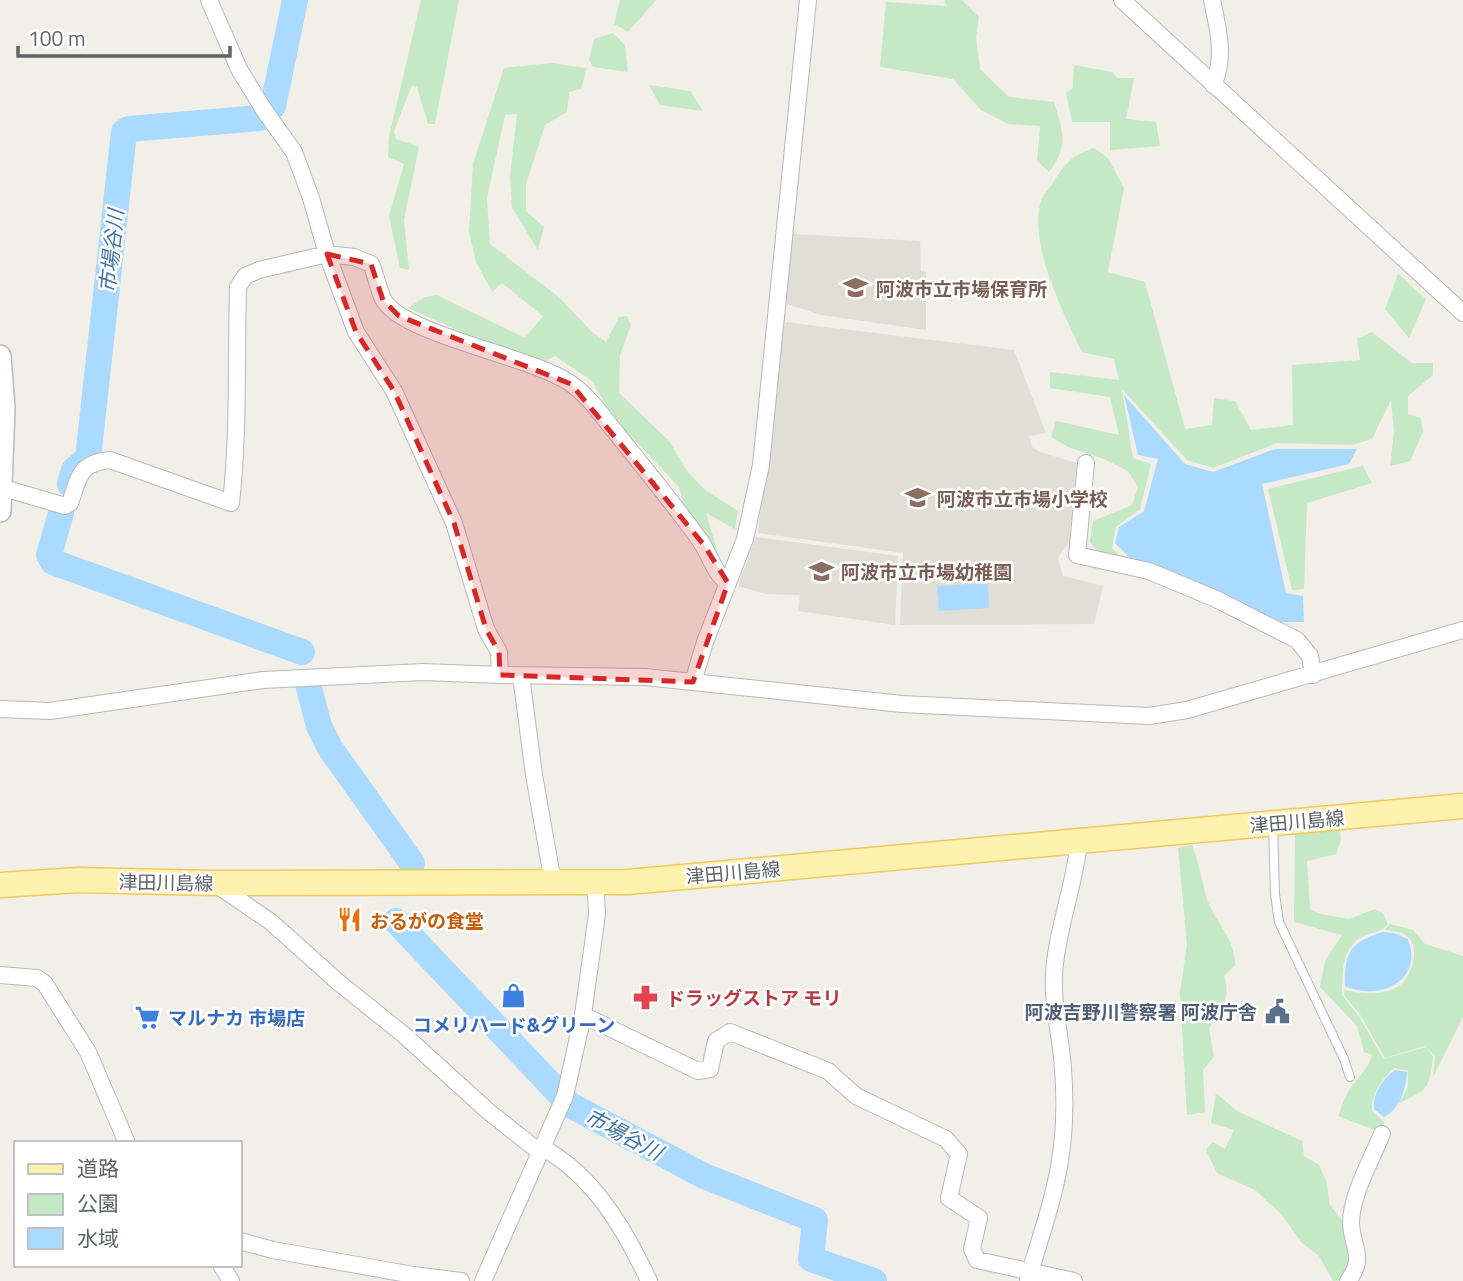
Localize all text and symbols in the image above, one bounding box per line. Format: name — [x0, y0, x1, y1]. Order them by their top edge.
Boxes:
scale bar — [18, 14, 229, 58]
text: 100 m — [28, 22, 85, 54]
water label: 市場谷川 — [91, 206, 132, 294]
school or university icon: 阿波市立市場保育所 — [842, 274, 870, 302]
place label: 阿波市立市場保育所 — [876, 274, 1047, 303]
school or university icon: 阿波市立市場小学校 — [903, 484, 931, 512]
place label: 阿波市立市場小学校 — [937, 484, 1108, 513]
school or university icon: 阿波市立市場幼稚園 — [807, 557, 835, 585]
place label: 阿波市立市場幼稚園 — [841, 557, 1012, 586]
street label: 津田川島線 — [1248, 802, 1346, 840]
street label: 津田川島線 — [684, 853, 782, 891]
street label: 津田川島線 — [118, 867, 214, 897]
restaurant icon: おるがの食堂 — [336, 906, 364, 934]
place label: おるがの食堂 — [370, 906, 484, 935]
shop icon: コメリハード&グリーン — [500, 982, 528, 1010]
pharmacy icon: ドラッグストア モリ — [632, 983, 660, 1011]
place label: ドラッグストア モリ — [666, 983, 841, 1012]
place label: 阿波吉野川警察署 阿波庁舎 — [1025, 997, 1257, 1026]
public building icon: 阿波吉野川警察署 阿波庁舎 — [1263, 997, 1291, 1025]
supermarket icon: マルナカ 市場店 — [134, 1003, 162, 1031]
place label: マルナカ 市場店 — [168, 1003, 305, 1032]
place label: コメリハード&グリーン — [413, 1010, 615, 1039]
water label: 市場谷川 — [579, 1100, 670, 1169]
legend — [14, 1141, 242, 1267]
text: 道路 — [77, 1152, 119, 1184]
text: 公園 — [77, 1187, 119, 1219]
text: 水域 — [77, 1222, 119, 1254]

